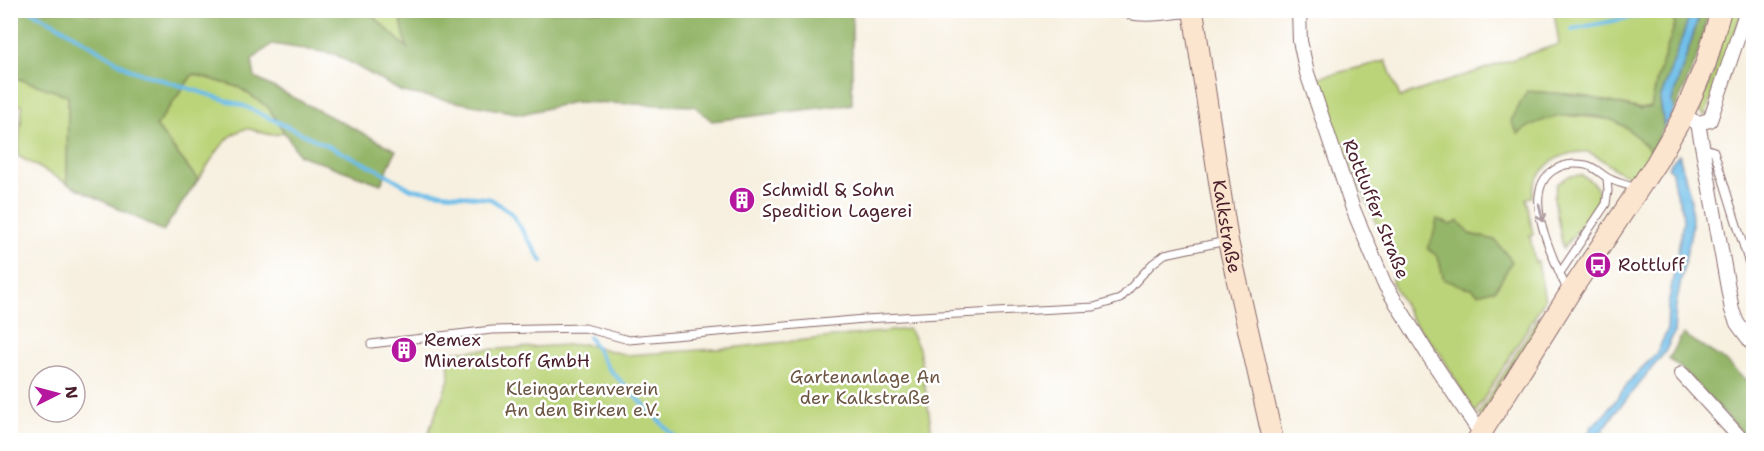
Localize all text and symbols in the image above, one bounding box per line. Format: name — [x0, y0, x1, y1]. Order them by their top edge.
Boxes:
street label: Rottluffer Straße — [1337, 136, 1415, 282]
place label: Schmidl & Sohn Spedition Lagerei — [762, 178, 912, 223]
street label: Kalkstraße — [1207, 178, 1247, 276]
building icon: Schmidl & Sohn Spedition Lagerei — [727, 185, 757, 215]
one-way arrow — [1535, 204, 1547, 223]
bus stop icon: Rottluff — [1583, 250, 1613, 280]
place label: Rottluff — [1618, 253, 1685, 277]
place label: Remex Mineralstoff GmbH — [424, 328, 590, 373]
building icon: Remex Mineralstoff GmbH — [389, 335, 419, 365]
north arrow — [27, 364, 87, 424]
park label: Gartenanlage An der Kalkstraße — [790, 365, 940, 410]
park label: Kleingartenverein An den Birken e.V. — [504, 377, 660, 422]
text: N — [60, 385, 83, 400]

